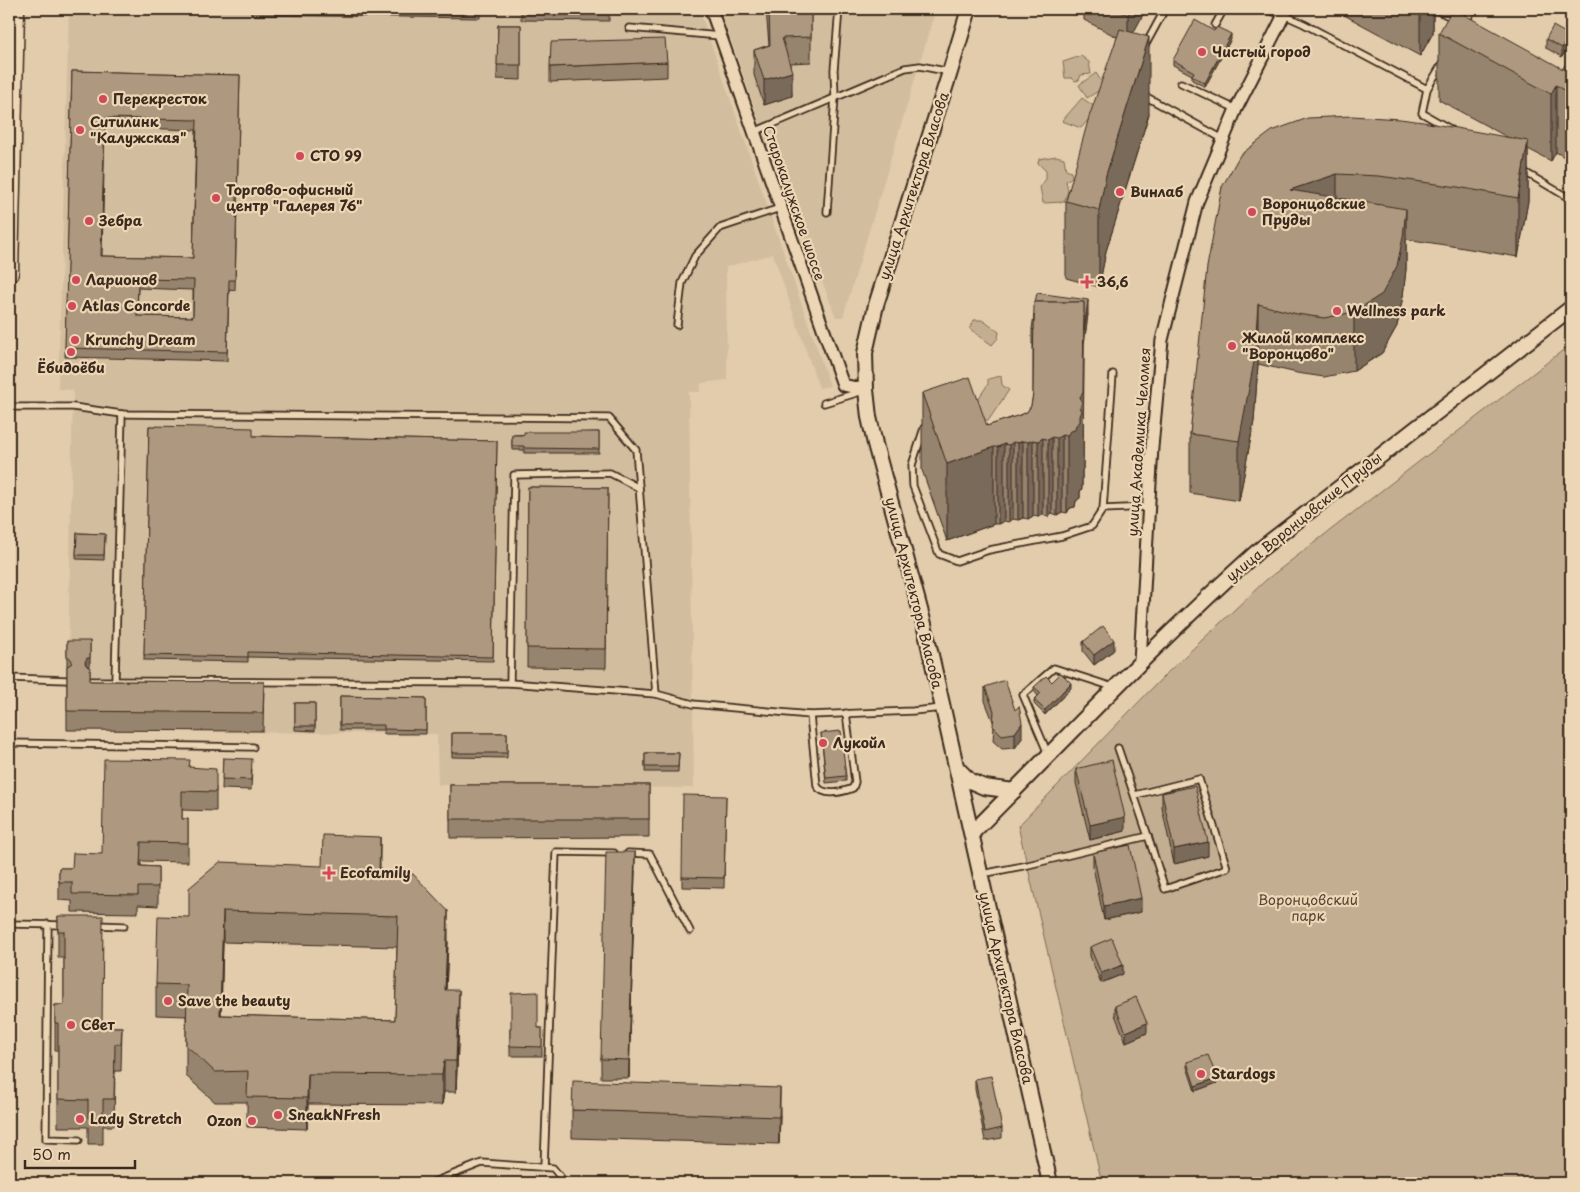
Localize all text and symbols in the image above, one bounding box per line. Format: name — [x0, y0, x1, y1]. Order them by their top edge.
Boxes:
place label: Чистый город — [1212, 41, 1311, 62]
marker: Чистый город — [1196, 46, 1208, 58]
place label: Перекресток — [113, 88, 207, 109]
street label: улица Архитектора Власова — [873, 89, 954, 283]
marker: Перекресток — [97, 93, 109, 105]
place label: Ситилинк "Калужская" — [90, 111, 186, 148]
street label: Старокалужское шоссе — [758, 123, 831, 283]
marker: Ситилинк "Калужская" — [74, 124, 86, 136]
place label: СТО 99 — [310, 145, 362, 166]
marker: СТО 99 — [294, 150, 306, 162]
place label: Торгово-офисный центр "Галерея 76" — [226, 179, 363, 216]
place label: Винлаб — [1130, 181, 1184, 202]
marker: Винлаб — [1114, 186, 1126, 198]
marker: Торгово-офисный центр "Галерея 76" — [210, 192, 222, 204]
place label: Воронцовские Пруды — [1262, 193, 1366, 230]
marker: Воронцовские Пруды — [1246, 206, 1258, 218]
place label: Зебра — [98, 210, 143, 231]
marker: Зебра — [83, 215, 95, 227]
place label: Ларионов — [86, 269, 157, 290]
place label: 36,6 — [1097, 271, 1129, 292]
marker: Ларионов — [70, 274, 82, 286]
marker: 36,6 — [1081, 276, 1093, 288]
place label: Atlas Concorde — [81, 295, 191, 316]
marker: Atlas Concorde — [66, 300, 78, 312]
place label: Wellness park — [1347, 300, 1446, 321]
marker: Wellness park — [1331, 305, 1343, 317]
place label: Жилой комплекс "Воронцово" — [1241, 327, 1365, 364]
place label: Krunchy Dream — [85, 329, 196, 350]
marker: Krunchy Dream — [69, 334, 81, 346]
marker: Жилой комплекс "Воронцово" — [1226, 340, 1238, 352]
marker: Ёбидоёби — [65, 346, 77, 358]
street label: улица Академика Челомея — [1121, 347, 1156, 537]
place label: Ёбидоёби — [37, 357, 105, 378]
street label: улица Воронцовские Пруды — [1221, 447, 1386, 586]
street label: улица Архитектора Власова — [881, 495, 949, 691]
place label: Лукойл — [833, 732, 886, 753]
marker: Лукойл — [817, 737, 829, 749]
place label: Ecofamily — [340, 862, 411, 883]
marker: Ecofamily — [322, 866, 336, 880]
park label: Воронцовский парк — [1258, 889, 1358, 926]
street label: улица Архитектора Власова — [974, 890, 1039, 1086]
place label: Save the beauty — [178, 990, 290, 1011]
marker: Save the beauty — [162, 995, 174, 1007]
place label: Свет — [81, 1014, 116, 1035]
marker: Свет — [65, 1019, 77, 1031]
place label: Stardogs — [1211, 1063, 1276, 1084]
marker: Stardogs — [1195, 1068, 1207, 1080]
place label: SneakNFresh — [288, 1104, 381, 1125]
place label: Lady Stretch — [90, 1108, 182, 1129]
marker: SneakNFresh — [272, 1109, 284, 1121]
place label: Ozon — [207, 1110, 242, 1131]
marker: Lady Stretch — [74, 1113, 86, 1125]
marker: Ozon — [246, 1115, 258, 1127]
scale bar — [25, 1137, 135, 1169]
text: 50 m — [32, 1142, 71, 1165]

